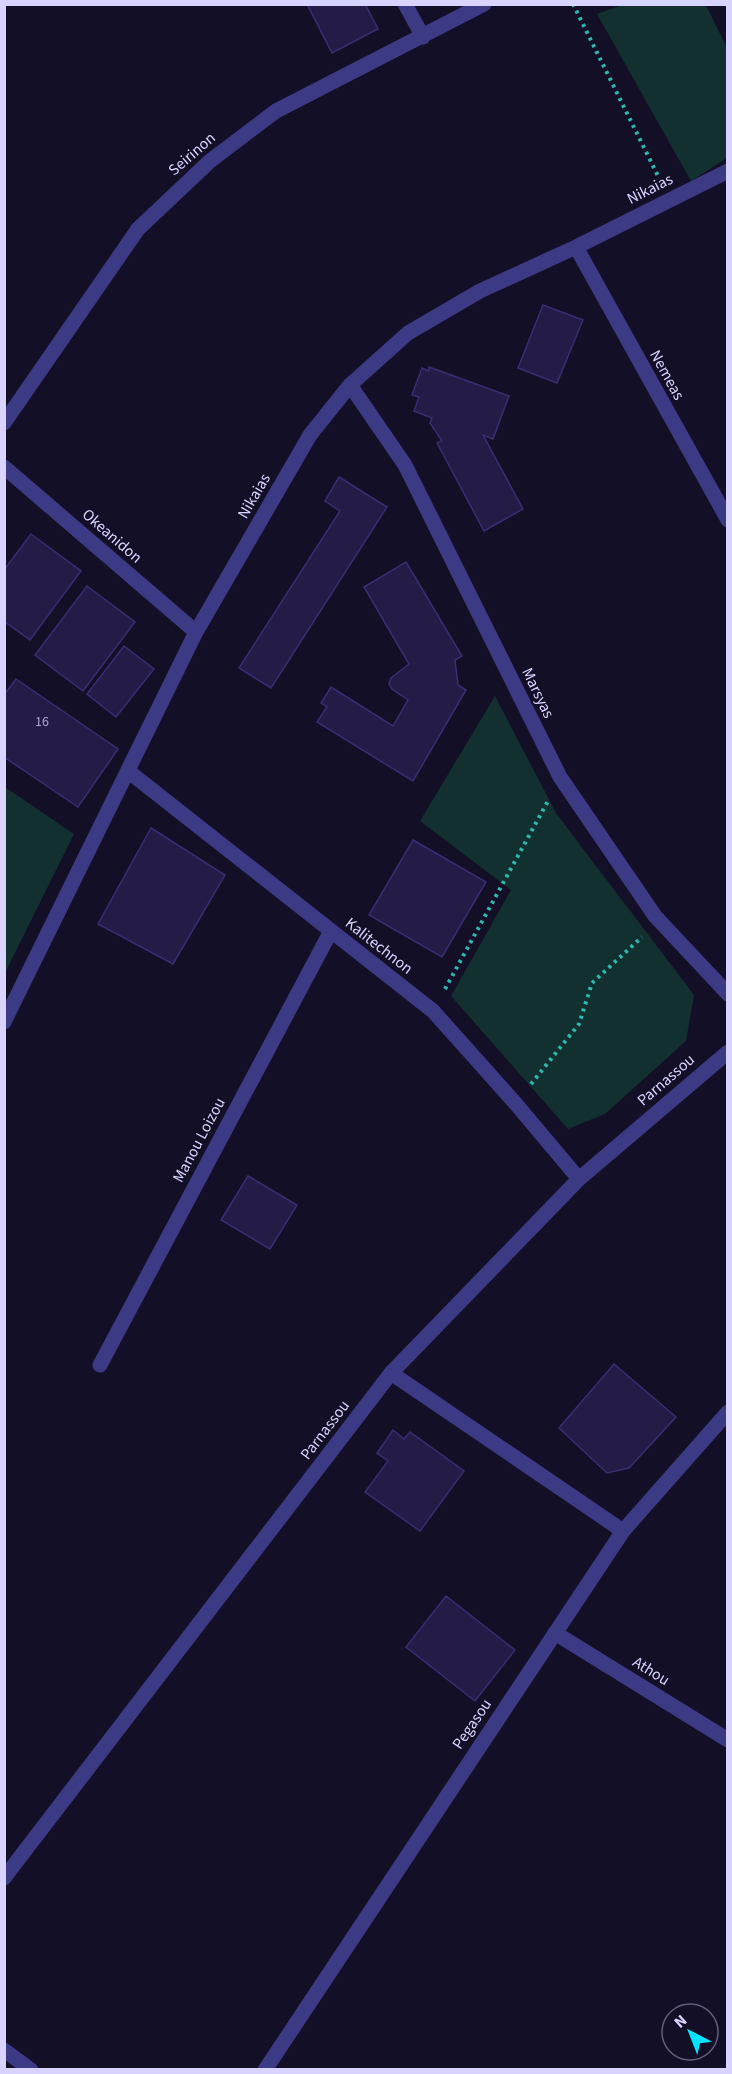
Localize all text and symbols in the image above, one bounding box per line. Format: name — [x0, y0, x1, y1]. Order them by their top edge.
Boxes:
street label: Seirinon — [164, 127, 220, 181]
street label: Nikaias — [623, 168, 677, 210]
street label: Nemeas — [644, 346, 690, 404]
street label: Nikaias — [232, 469, 276, 523]
street label: Okeanidon — [77, 504, 147, 568]
street label: Marsyas — [516, 664, 560, 722]
house number: 16 — [35, 712, 49, 732]
street label: Kalitechnon — [340, 913, 418, 979]
street label: Parnassou — [633, 1049, 699, 1111]
street label: Manou Loizou — [167, 1094, 231, 1186]
street label: Parnassou — [295, 1396, 355, 1464]
street label: Athou — [628, 1651, 674, 1691]
street label: Pegasou — [447, 1694, 497, 1754]
north arrow — [660, 2002, 720, 2062]
text: N — [669, 2010, 692, 2033]

